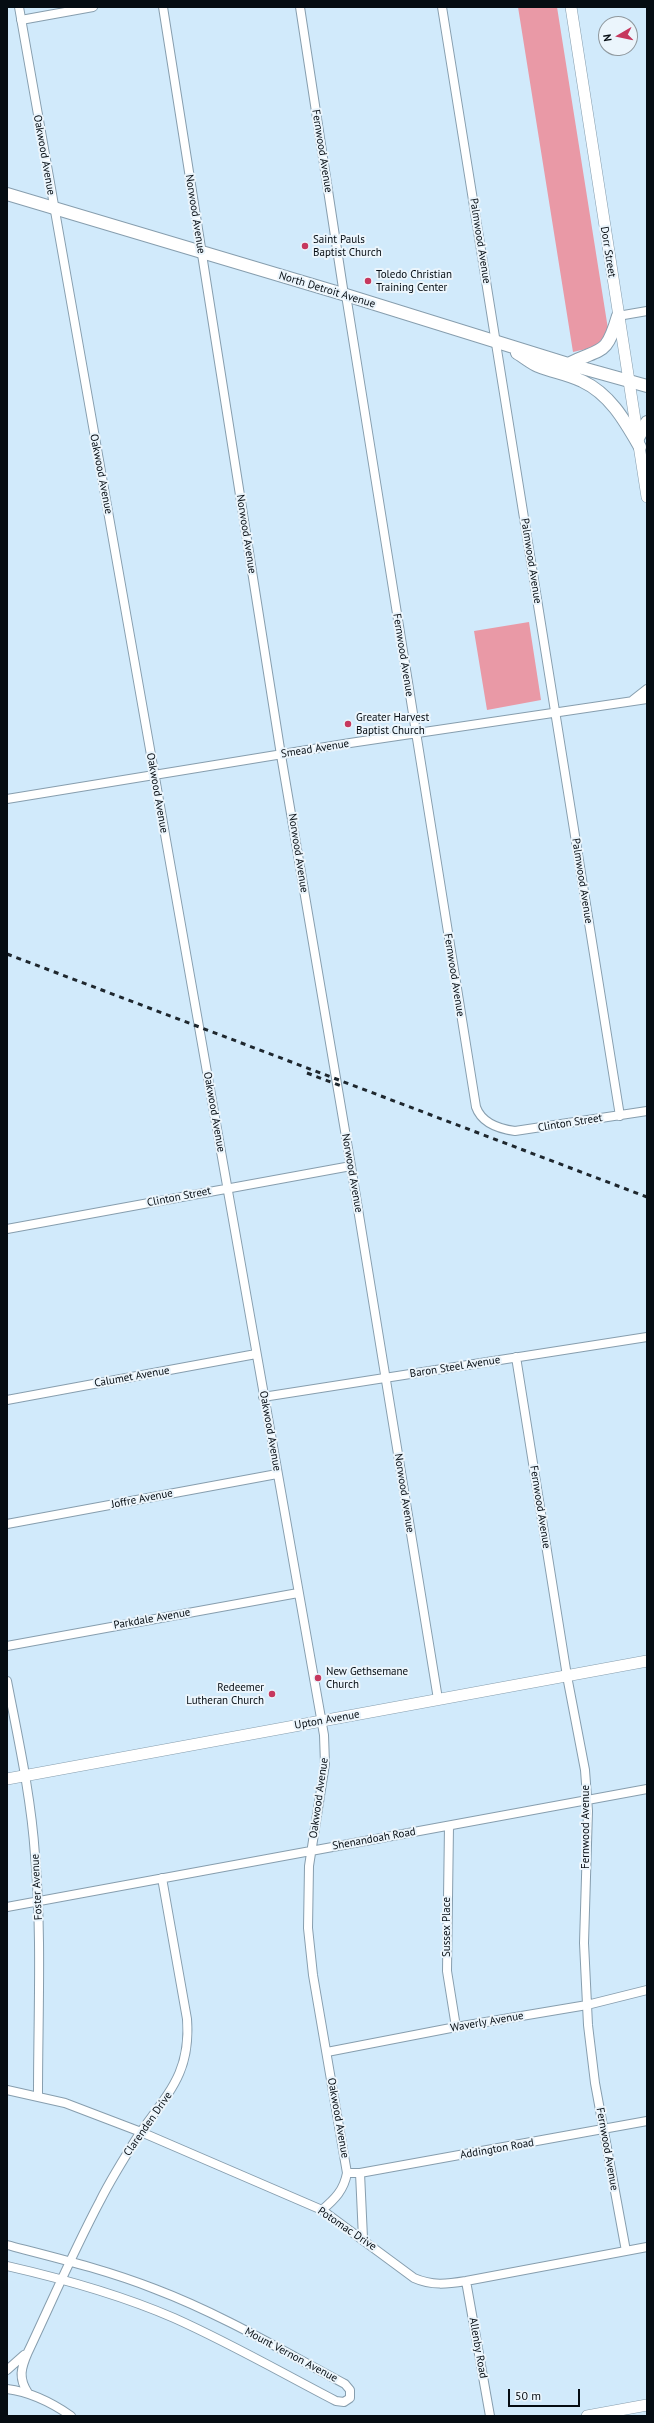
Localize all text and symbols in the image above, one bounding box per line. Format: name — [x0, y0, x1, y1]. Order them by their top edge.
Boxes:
north arrow — [598, 16, 638, 56]
text: N — [600, 33, 615, 42]
street label: Fernwood Avenue — [309, 108, 335, 194]
street label: Oakwood Avenue — [30, 114, 58, 196]
street label: Norwood Avenue — [182, 173, 208, 255]
street label: Palmwood Avenue — [467, 197, 493, 285]
street label: Dorr Street — [597, 225, 619, 279]
place label: Saint Pauls Baptist Church — [313, 233, 382, 259]
marker: Saint Pauls Baptist Church — [300, 241, 310, 251]
place label: Toledo Christian Training Center — [376, 268, 452, 294]
street label: North Detroit Avenue — [277, 269, 377, 311]
marker: Toledo Christian Training Center — [363, 276, 373, 286]
street label: Oakwood Avenue — [87, 433, 115, 515]
street label: Norwood Avenue — [233, 493, 259, 575]
street label: Palmwood Avenue — [518, 517, 544, 605]
street label: Fernwood Avenue — [390, 612, 416, 698]
place label: Greater Harvest Baptist Church — [356, 711, 429, 737]
marker: Greater Harvest Baptist Church — [343, 719, 353, 729]
street label: Smead Avenue — [280, 737, 350, 761]
street label: Oakwood Avenue — [143, 752, 171, 834]
street label: Norwood Avenue — [285, 812, 311, 894]
street label: Palmwood Avenue — [569, 837, 595, 925]
street label: Fernwood Avenue — [441, 932, 467, 1018]
street label: Oakwood Avenue — [200, 1071, 228, 1153]
street label: Clinton Street — [537, 1111, 603, 1135]
street label: Norwood Avenue — [339, 1132, 365, 1214]
street label: Clinton Street — [146, 1184, 212, 1210]
street label: Baron Steel Avenue — [409, 1353, 501, 1381]
street label: Calumet Avenue — [93, 1364, 171, 1390]
street label: Oakwood Avenue — [256, 1390, 284, 1472]
street label: Norwood Avenue — [391, 1452, 417, 1534]
street label: Fernwood Avenue — [527, 1464, 553, 1550]
street label: Joffre Avenue — [110, 1487, 174, 1511]
street label: Parkdale Avenue — [113, 1606, 191, 1632]
place label: New Gethsemane Church — [326, 1665, 408, 1691]
marker: New Gethsemane Church — [313, 1673, 323, 1683]
place label: Redeemer Lutheran Church — [186, 1681, 264, 1707]
marker: Redeemer Lutheran Church — [267, 1689, 277, 1699]
street label: Upton Avenue — [293, 1708, 361, 1732]
street label: Oakwood Avenue — [307, 1757, 331, 1839]
street label: Fernwood Avenue — [579, 1785, 593, 1869]
street label: Shenandoah Road — [331, 1825, 417, 1853]
street label: Foster Avenue — [29, 1853, 45, 1921]
street label: Sussex Place — [440, 1897, 454, 1957]
street label: Waverly Avenue — [449, 2009, 525, 2035]
street label: Oakwood Avenue — [324, 2077, 352, 2159]
street label: Clarenden Drive — [121, 2089, 175, 2159]
street label: Fernwood Avenue — [593, 2106, 621, 2192]
street label: Addington Road — [459, 2136, 535, 2162]
street label: Potomac Drive — [315, 2204, 379, 2254]
street label: Allenby Road — [466, 2317, 490, 2379]
street label: Mount Vernon Avenue — [242, 2325, 340, 2385]
scale bar — [510, 2381, 582, 2407]
text: 50 m — [515, 2388, 541, 2403]

